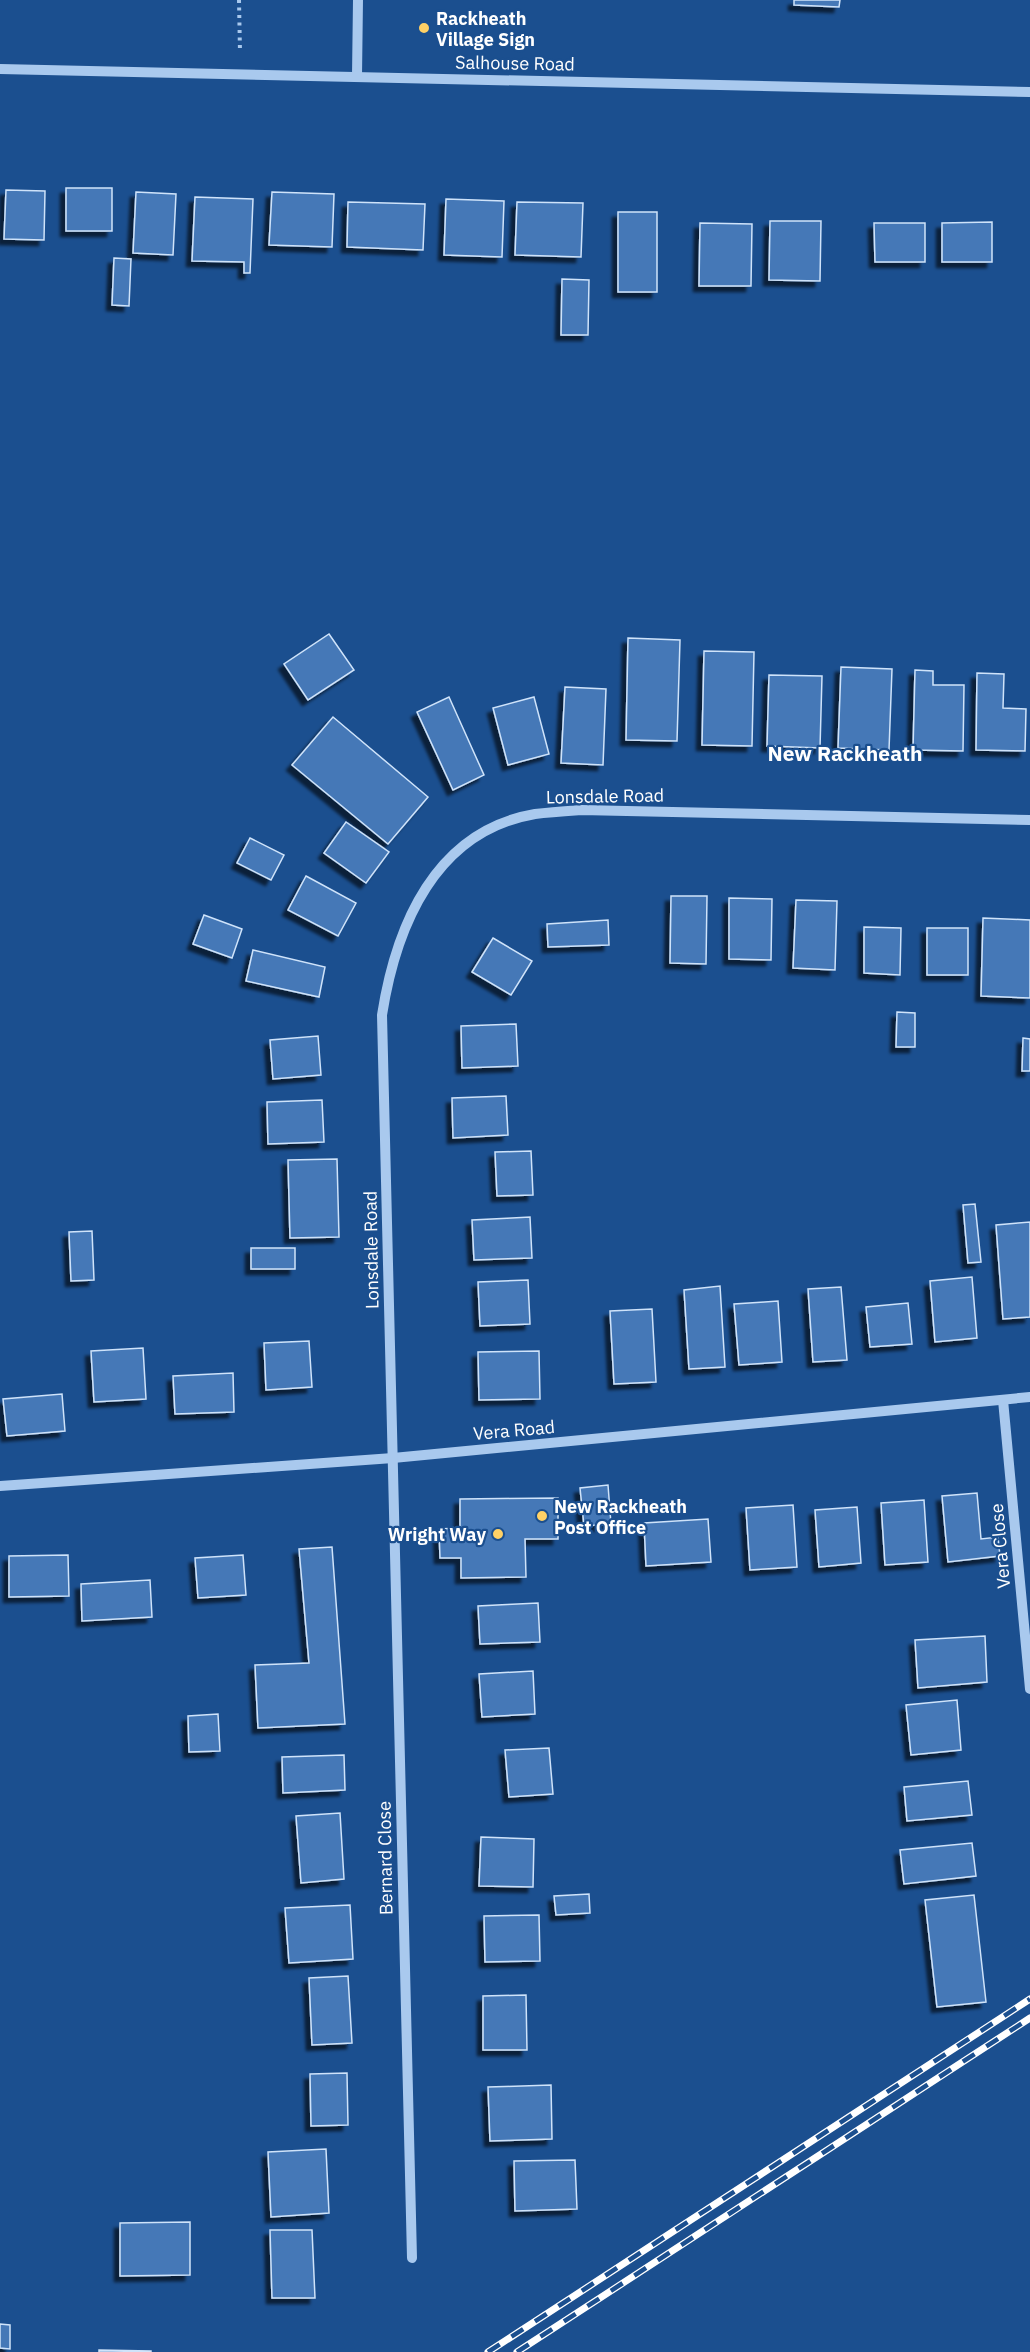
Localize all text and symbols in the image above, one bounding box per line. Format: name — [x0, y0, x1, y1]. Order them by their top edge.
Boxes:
place label: Rackheath Village Sign — [436, 7, 535, 51]
marker: Rackheath Village Sign — [417, 21, 431, 35]
street label: Salhouse Road — [455, 50, 575, 76]
district label: New Rackheath — [767, 739, 923, 767]
street label: Lonsdale Road — [546, 783, 664, 809]
street label: Lonsdale Road — [358, 1191, 384, 1309]
street label: Vera Road — [472, 1415, 556, 1445]
place label: New Rackheath Post Office — [554, 1495, 687, 1539]
street label: Vera Close — [985, 1502, 1015, 1590]
marker: New Rackheath Post Office — [535, 1509, 549, 1523]
place label: Wright Way — [388, 1523, 486, 1546]
marker: Wright Way — [491, 1527, 505, 1541]
street label: Bernard Close — [373, 1801, 397, 1915]

